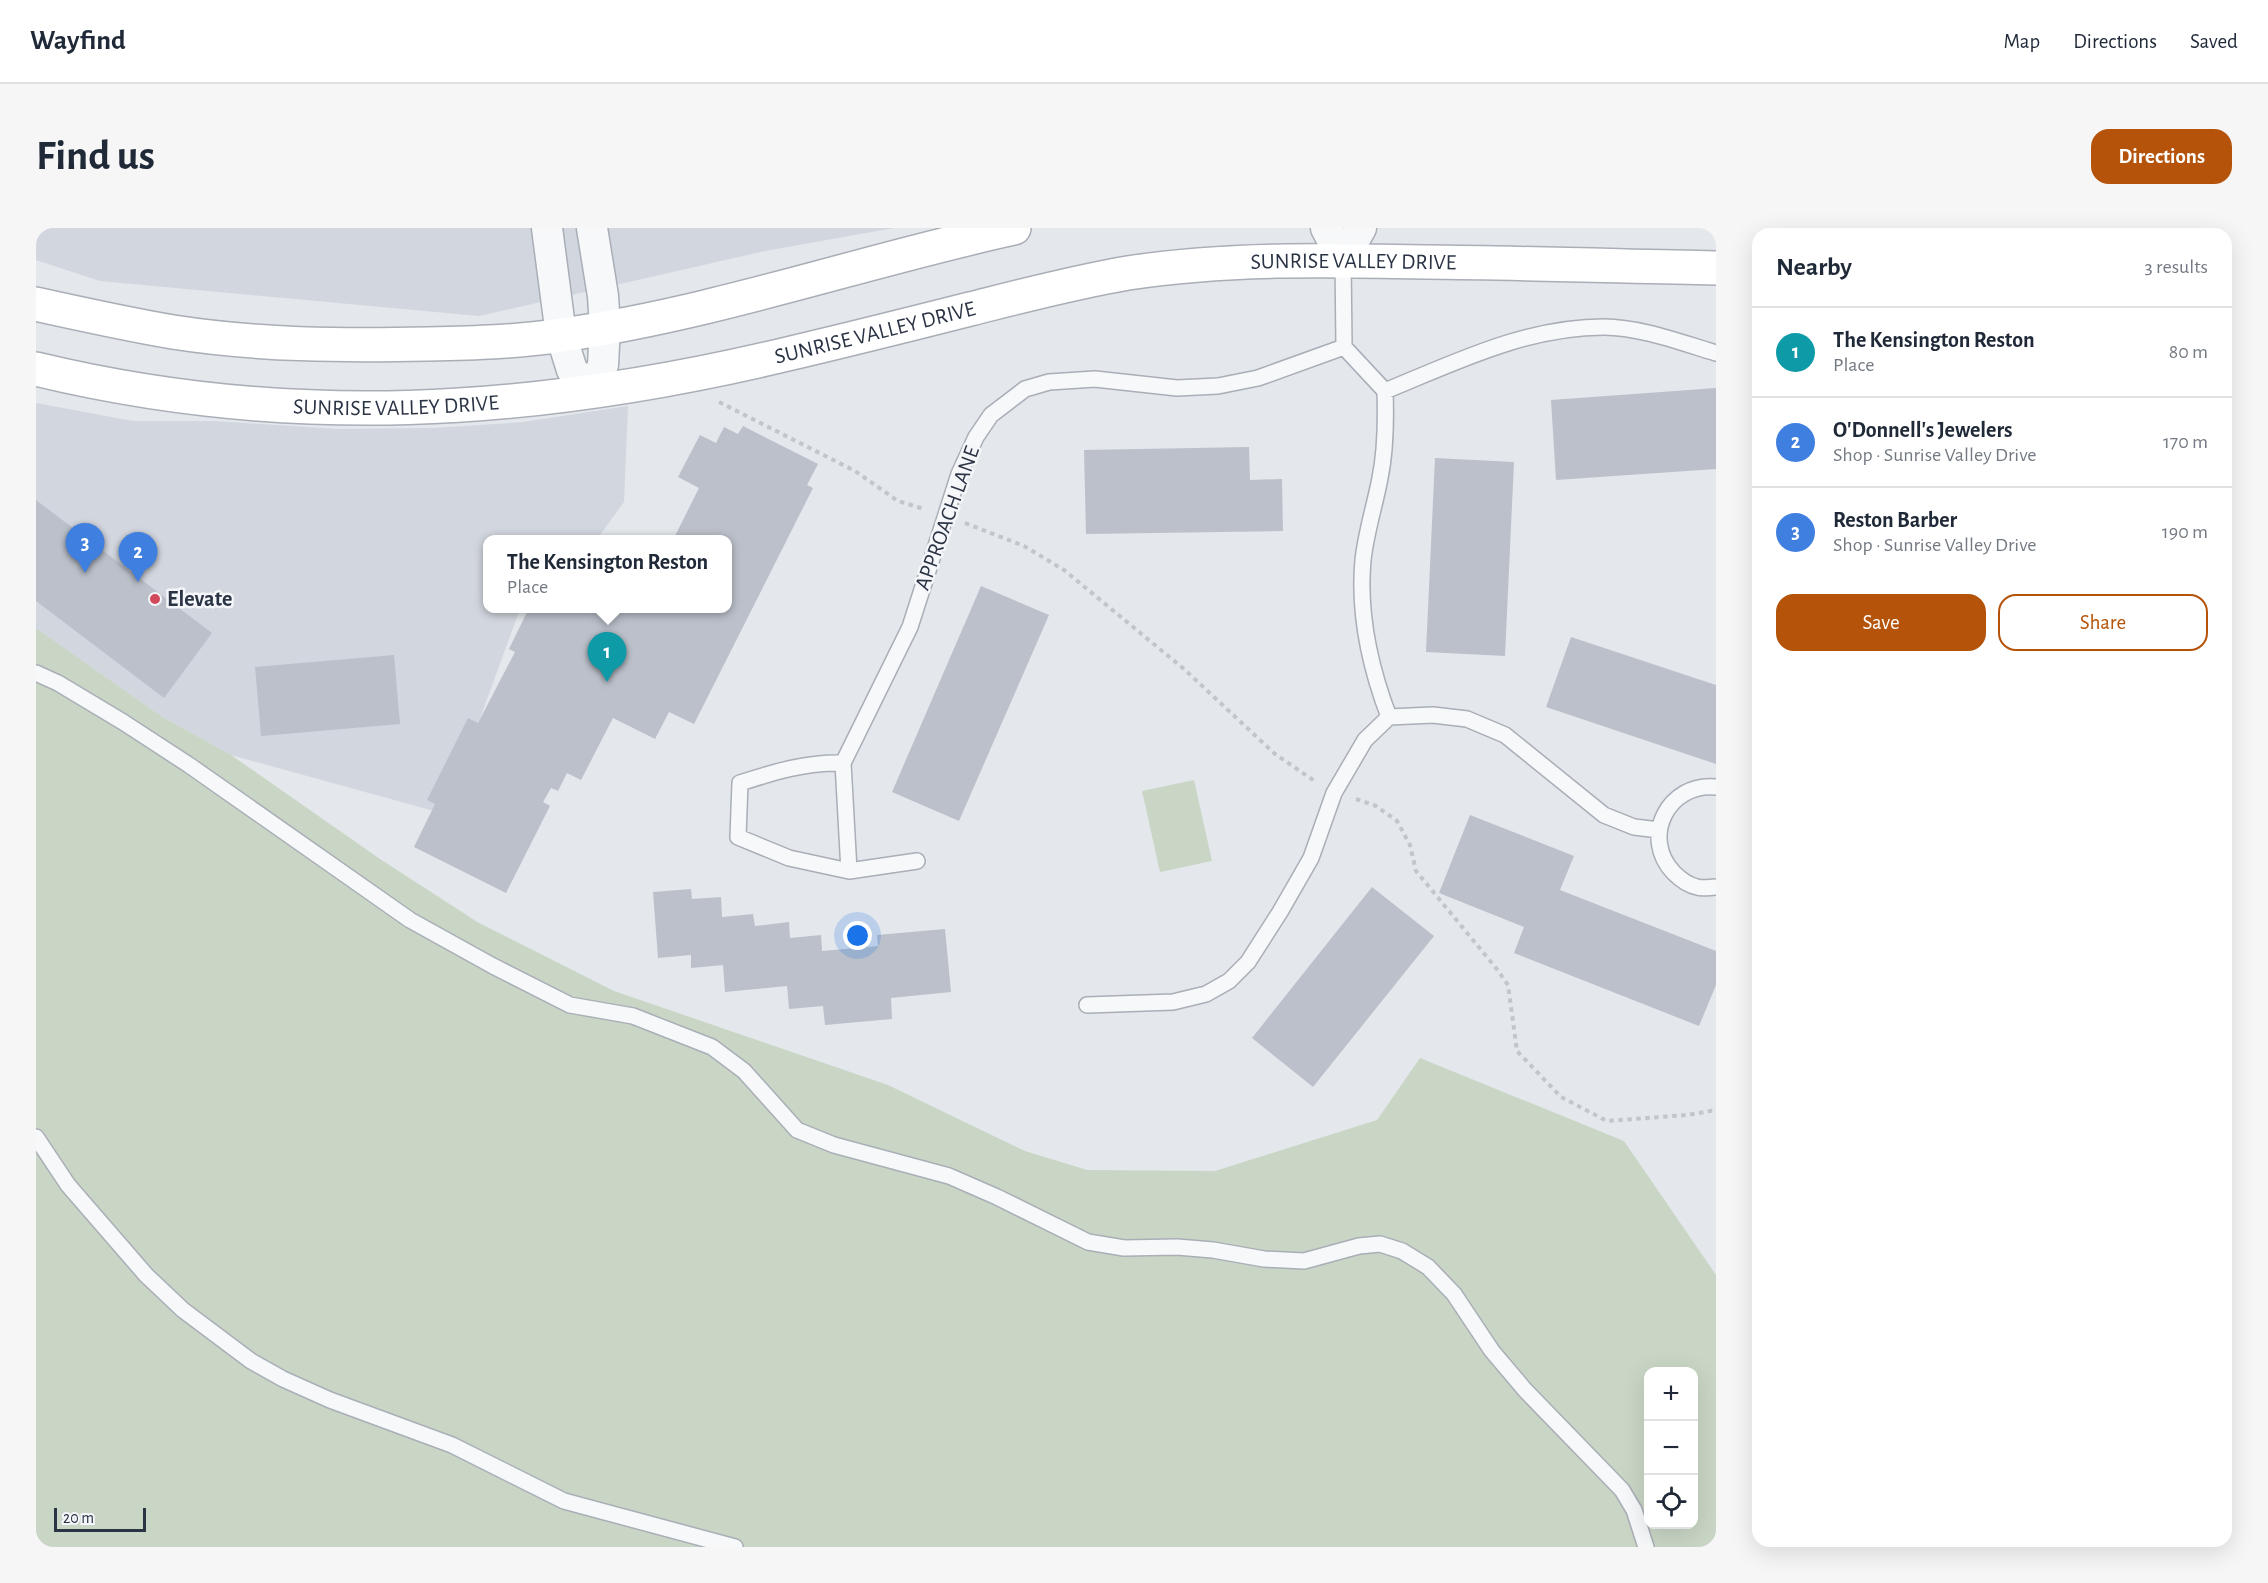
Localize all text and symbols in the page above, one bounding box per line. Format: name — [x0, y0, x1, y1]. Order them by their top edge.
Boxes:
text: Wayfind — [30, 27, 126, 55]
text: Map — [2004, 31, 2040, 52]
text: Directions — [2073, 31, 2157, 52]
text: Saved — [2190, 31, 2238, 52]
button: Directions — [2091, 129, 2232, 184]
text: Find us — [36, 135, 155, 177]
street label: SUNRISE VALLEY DRIVE — [1250, 250, 1457, 273]
text: Nearby — [1776, 254, 1852, 280]
text: 3 results — [2144, 257, 2208, 277]
street label: SUNRISE VALLEY DRIVE — [772, 297, 978, 368]
text: The Kensington Reston — [1833, 329, 2035, 351]
text: 1 — [1792, 342, 1799, 362]
text: 80 m — [2169, 342, 2208, 362]
text: Place — [1833, 355, 1874, 375]
street label: SUNRISE VALLEY DRIVE — [293, 391, 500, 419]
text: O'Donnell's Jewelers — [1833, 419, 2013, 441]
text: 2 — [1791, 432, 1800, 452]
text: 170 m — [2163, 432, 2208, 452]
street label: APPROACH LANE — [911, 443, 983, 593]
text: Shop · Sunrise Valley Drive — [1833, 445, 2037, 465]
text: Reston Barber — [1833, 509, 1957, 531]
text: 3 — [1791, 522, 1800, 542]
text: 190 m — [2162, 522, 2208, 542]
pin: 3 — [65, 524, 104, 573]
pin: 2 — [118, 532, 158, 582]
popup — [483, 535, 732, 613]
text: Shop · Sunrise Valley Drive — [1833, 535, 2037, 555]
text: The Kensington Reston — [507, 551, 708, 573]
text: Place — [507, 577, 548, 597]
place label: Elevate — [167, 588, 232, 610]
marker: Elevate — [148, 592, 162, 606]
button: Save — [1776, 594, 1986, 651]
button: Share — [1998, 594, 2208, 651]
pin: 1 — [588, 632, 626, 682]
your location — [843, 921, 872, 950]
map controls — [1644, 1367, 1698, 1529]
button: + — [1644, 1367, 1698, 1421]
button: − — [1644, 1421, 1698, 1475]
button: locate — [1644, 1475, 1698, 1529]
scale bar — [54, 1505, 146, 1532]
text: 20 m — [63, 1510, 94, 1526]

